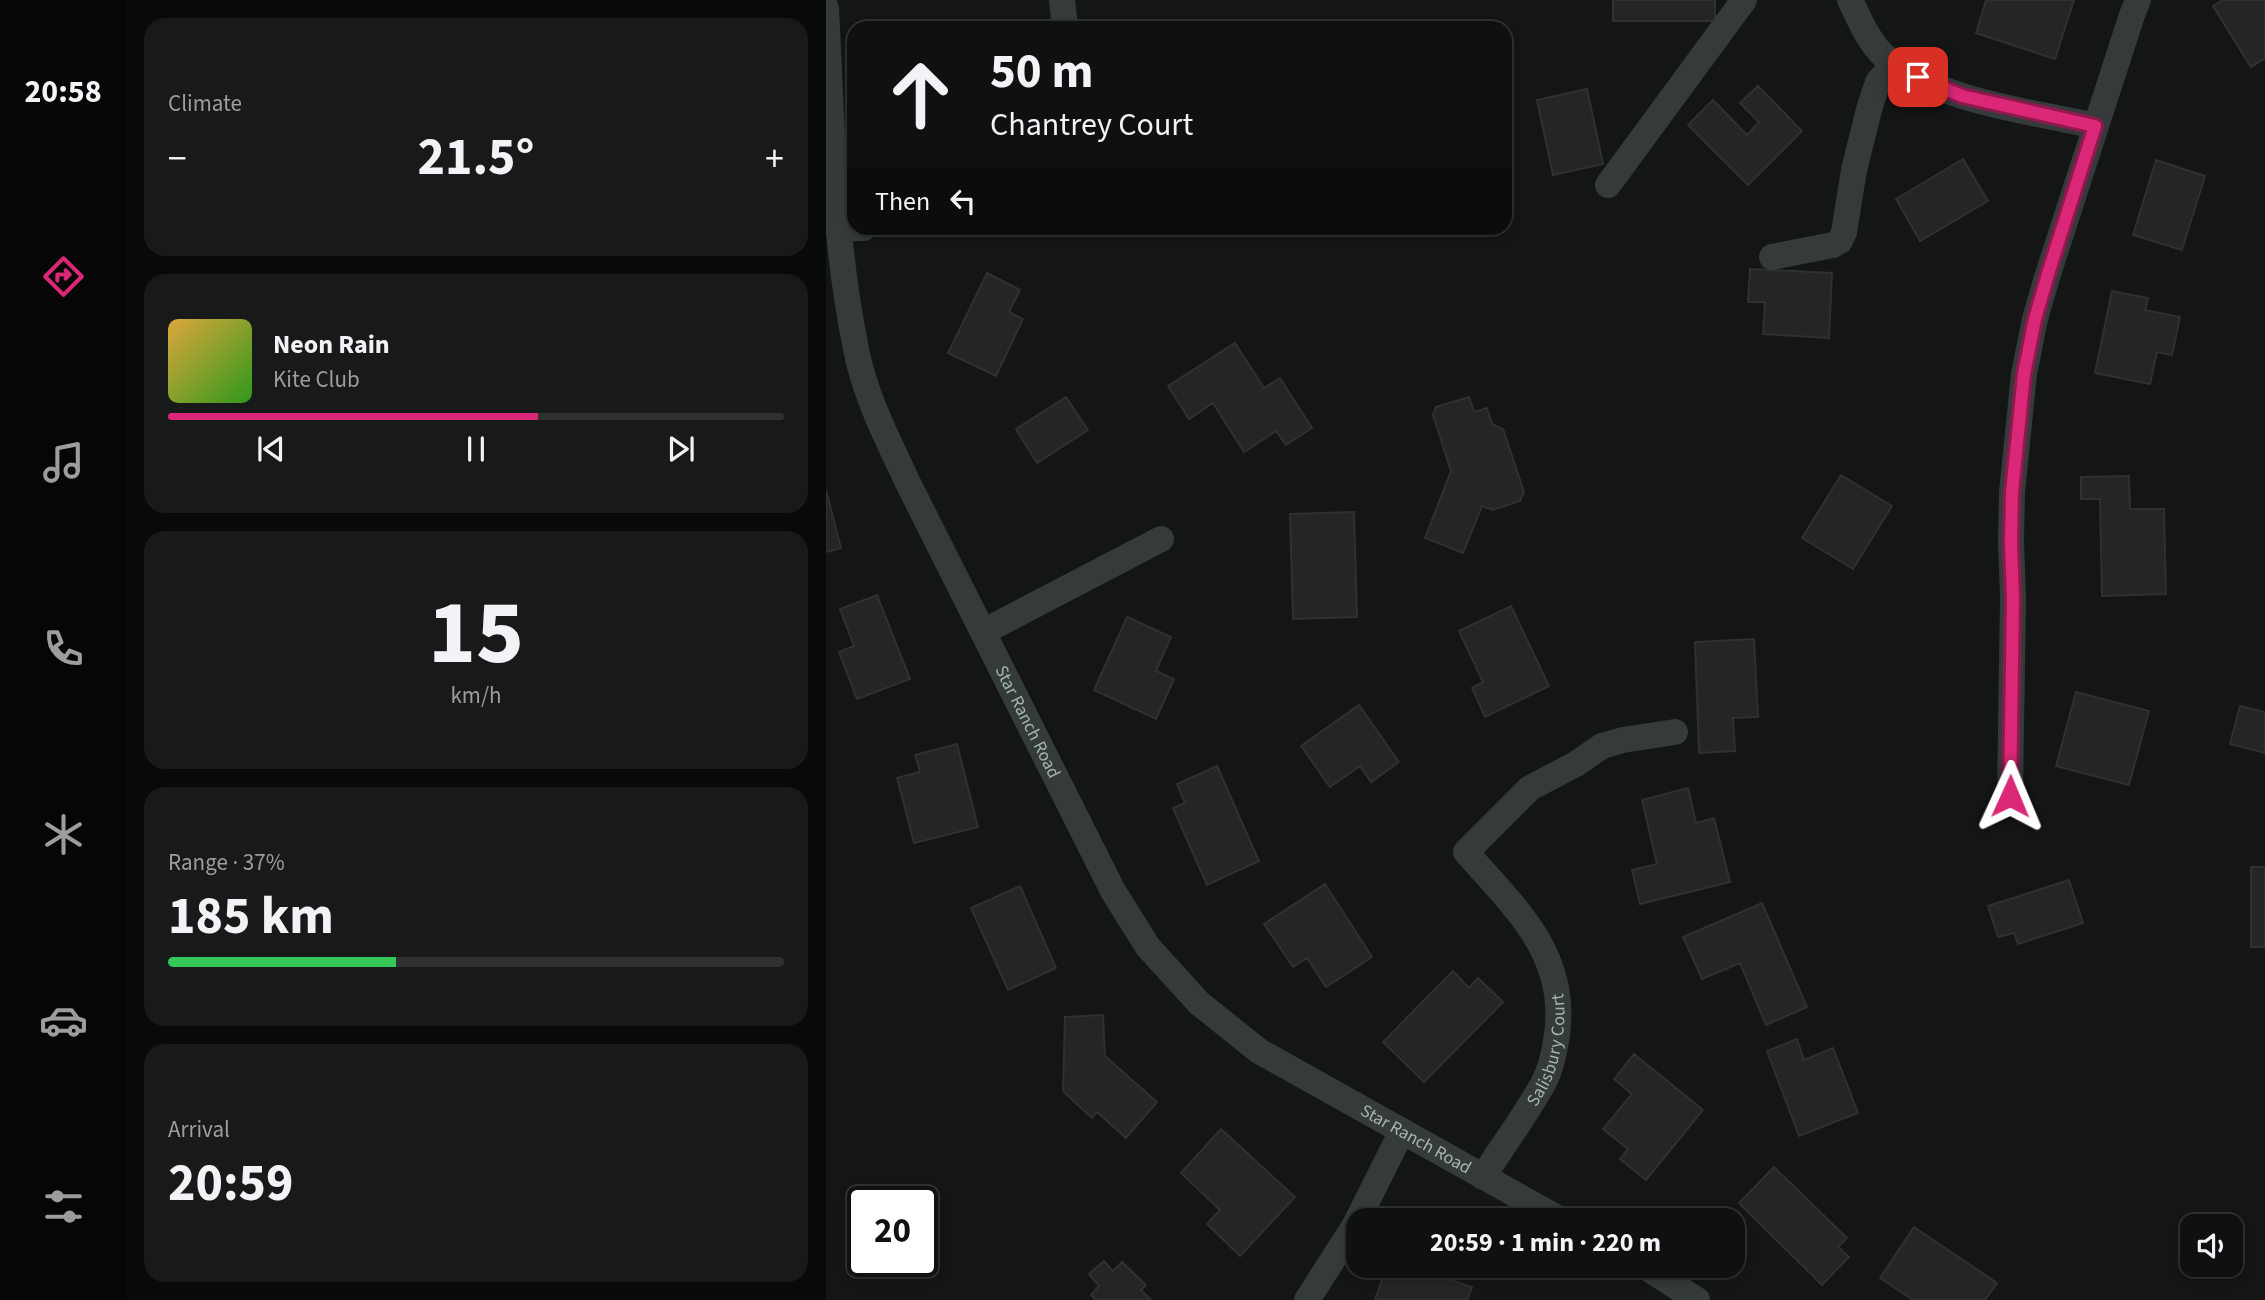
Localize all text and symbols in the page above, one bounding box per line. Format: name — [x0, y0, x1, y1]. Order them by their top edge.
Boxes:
text: 50 m — [990, 37, 1094, 107]
pin — [1888, 47, 1948, 107]
icon: ahead — [875, 49, 966, 140]
icon: arrive — [1899, 58, 1937, 96]
text: 20:58 — [24, 69, 102, 115]
text: Climate — [168, 87, 242, 120]
text: Chantrey Court — [990, 102, 1193, 148]
text: 21.5° — [418, 121, 534, 195]
text: − — [168, 132, 187, 186]
text: + — [765, 132, 784, 186]
icon: left — [944, 182, 982, 220]
text: Then — [875, 183, 930, 220]
icon: directions — [39, 252, 88, 301]
text: Neon Rain — [273, 326, 390, 363]
text: Kite Club — [273, 363, 360, 396]
icon: previous — [252, 430, 290, 468]
icon: pause — [457, 430, 495, 468]
icon: next — [662, 430, 700, 468]
icon: music — [39, 438, 88, 487]
text: 15 — [428, 569, 524, 698]
icon: phone — [39, 624, 88, 673]
street label: Star Ranch Road — [989, 661, 1066, 783]
text: km/h — [450, 679, 502, 712]
position arrow — [1973, 759, 2047, 833]
icon: climate — [39, 810, 88, 859]
text: Range · 37% — [168, 846, 285, 879]
text: 185 km — [168, 880, 334, 954]
street label: Salisbury Court — [1521, 992, 1572, 1111]
icon: car — [39, 996, 88, 1045]
street label: Star Ranch Road — [1356, 1098, 1476, 1180]
text: Arrival — [168, 1113, 230, 1146]
text: 20:59 — [168, 1147, 293, 1221]
icon: filters — [39, 1182, 88, 1231]
speed limit sign: 20 — [847, 1186, 938, 1277]
map controls — [2180, 1214, 2243, 1277]
button: sound — [2180, 1214, 2243, 1277]
text: 20:59 · 1 min · 220 m — [1430, 1224, 1661, 1261]

